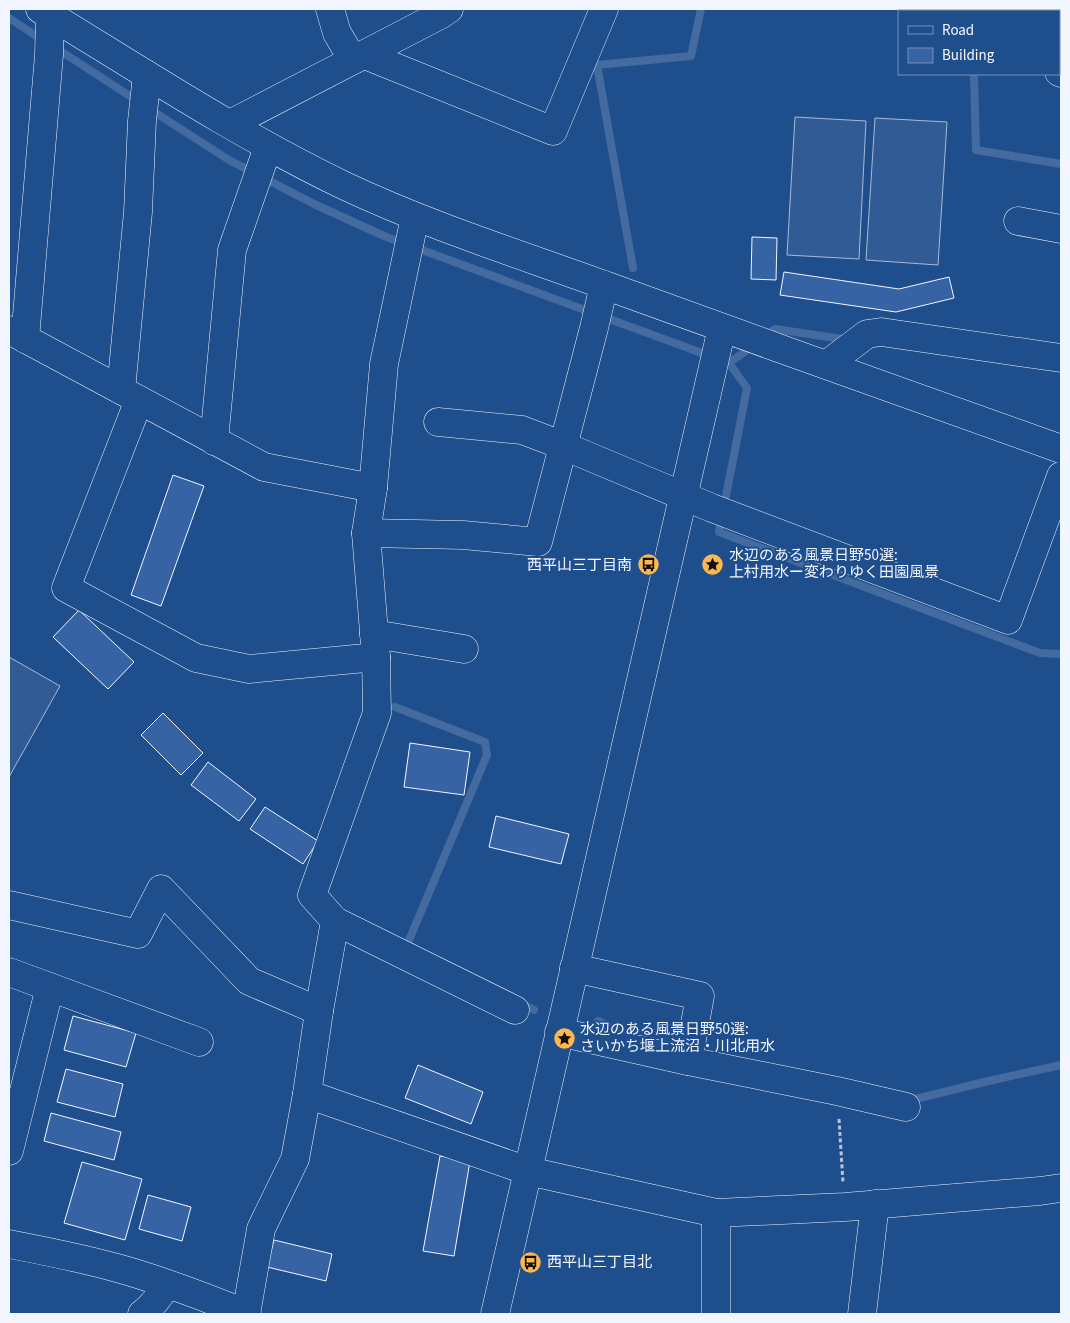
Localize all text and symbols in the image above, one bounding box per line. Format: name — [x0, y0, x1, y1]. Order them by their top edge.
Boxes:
legend — [898, 10, 1060, 75]
text: Road — [942, 20, 974, 41]
text: Building — [942, 45, 995, 66]
place label: 水辺のある風景日野50選: 上村用水ー変わりゆく田園風景 — [729, 545, 939, 583]
place icon: 水辺のある風景日野50選: 上村用水ー変わりゆく田園風景 — [701, 552, 725, 576]
bus stop icon: 西平山三丁目南 — [636, 553, 660, 577]
place label: 西平山三丁目南 — [527, 555, 632, 576]
place label: 水辺のある風景日野50選: さいかち堰上流沼・川北用水 — [580, 1019, 775, 1057]
place icon: 水辺のある風景日野50選: さいかち堰上流沼・川北用水 — [552, 1026, 576, 1050]
bus stop icon: 西平山三丁目北 — [519, 1250, 543, 1274]
place label: 西平山三丁目北 — [547, 1252, 652, 1273]

